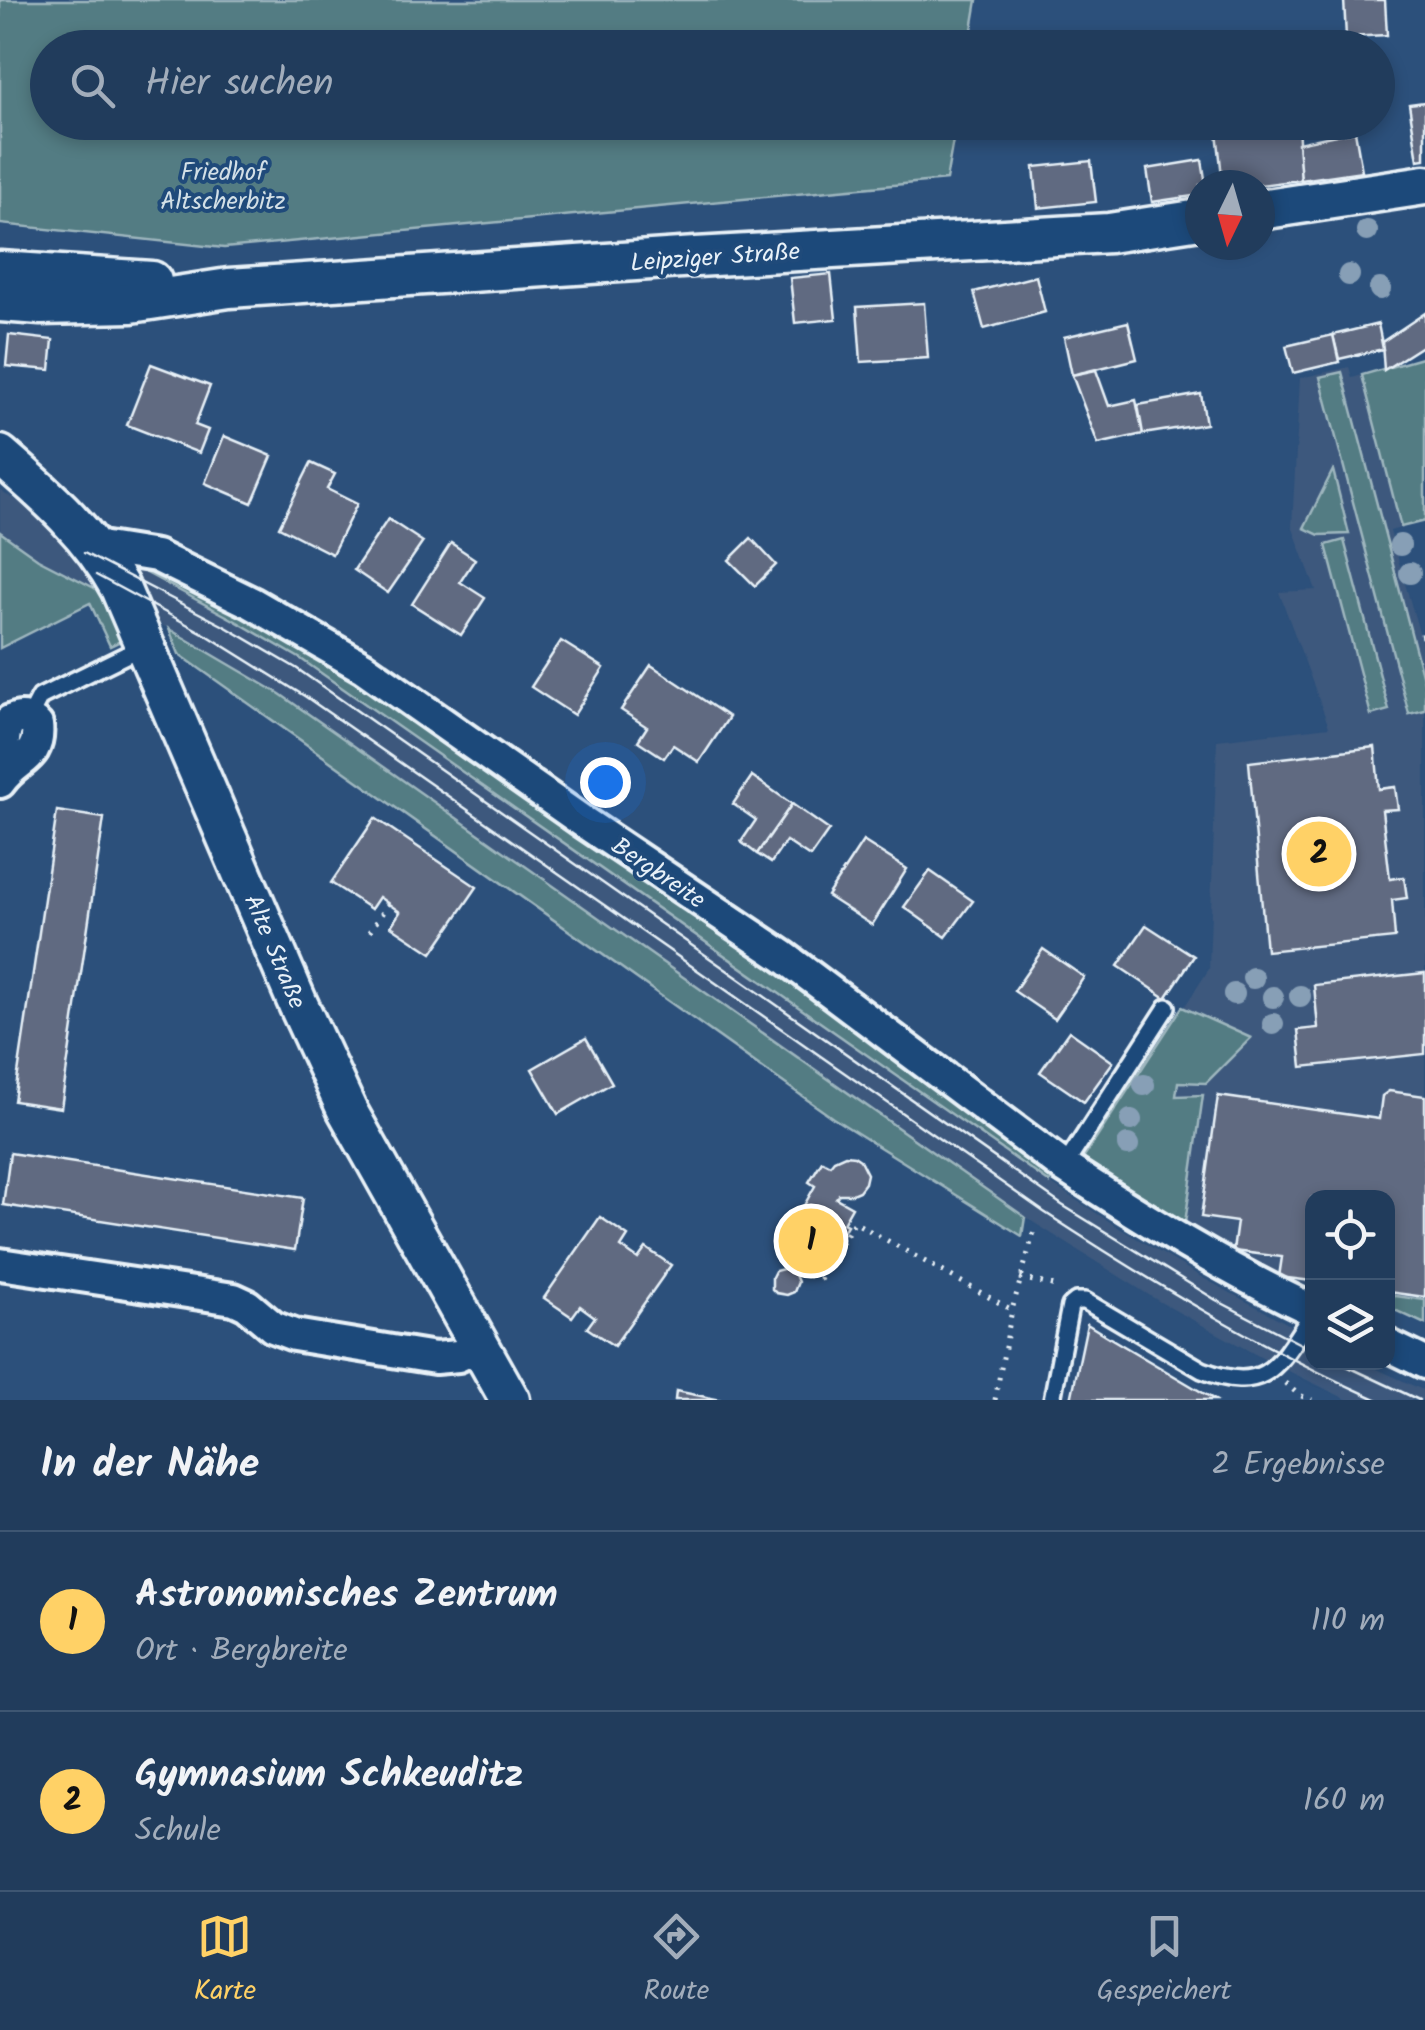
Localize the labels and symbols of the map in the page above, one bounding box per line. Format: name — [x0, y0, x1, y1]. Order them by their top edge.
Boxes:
park label: Friedhof Altscherbitz — [160, 153, 286, 222]
north arrow — [1185, 170, 1275, 260]
street label: Leipziger Straße — [629, 232, 801, 284]
your location — [580, 757, 631, 808]
pin: 2 — [1286, 816, 1352, 892]
street label: Bergbreite — [602, 827, 713, 920]
street label: Alte Straße — [232, 888, 316, 1015]
pin: 1 — [778, 1204, 844, 1278]

